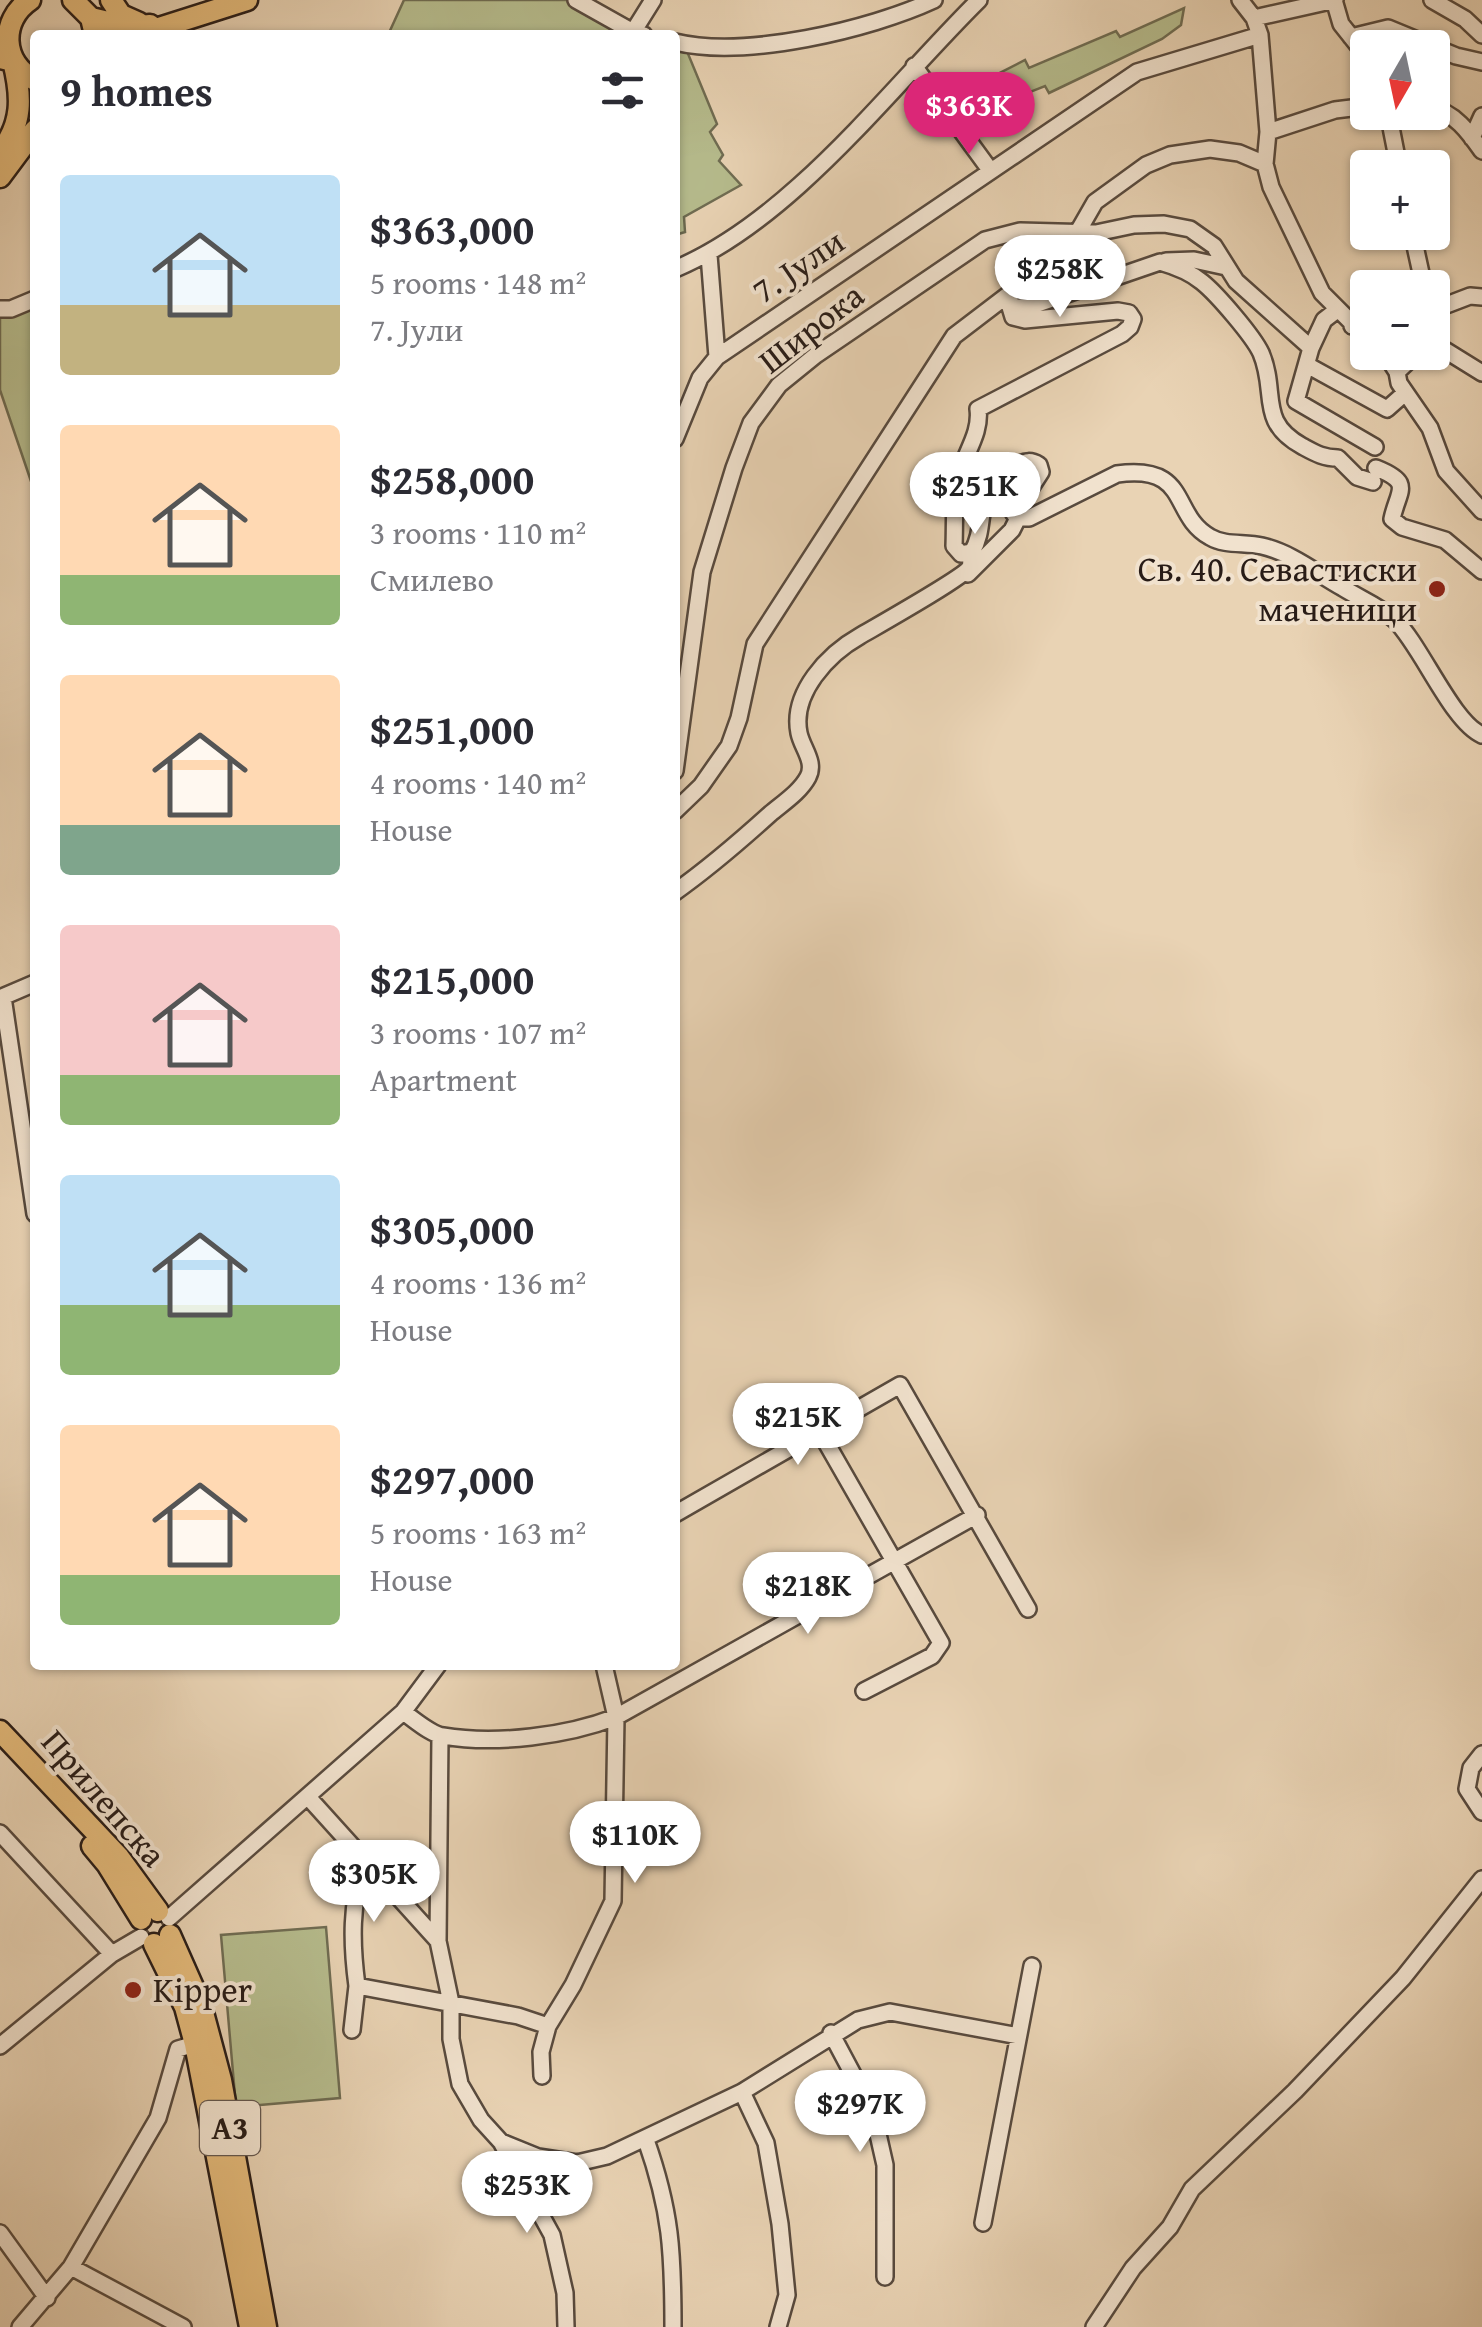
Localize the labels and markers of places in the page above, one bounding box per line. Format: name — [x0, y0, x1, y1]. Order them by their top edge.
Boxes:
pin: $363K — [899, 72, 1039, 157]
pin: $258K — [990, 235, 1130, 320]
pin: $251K — [905, 452, 1045, 537]
place label: Св. 40. Севастиски маченици — [1138, 543, 1417, 634]
marker: Св. 40. Севастиски маченици — [1426, 578, 1448, 600]
pin: $215K — [728, 1383, 868, 1468]
pin: $218K — [738, 1552, 878, 1637]
pin: $110K — [565, 1801, 705, 1886]
pin: $305K — [304, 1840, 444, 1925]
place label: Kipper — [153, 1964, 252, 2015]
marker: Kipper — [122, 1979, 144, 2001]
pin: $297K — [790, 2070, 930, 2155]
pin: $253K — [457, 2151, 597, 2236]

